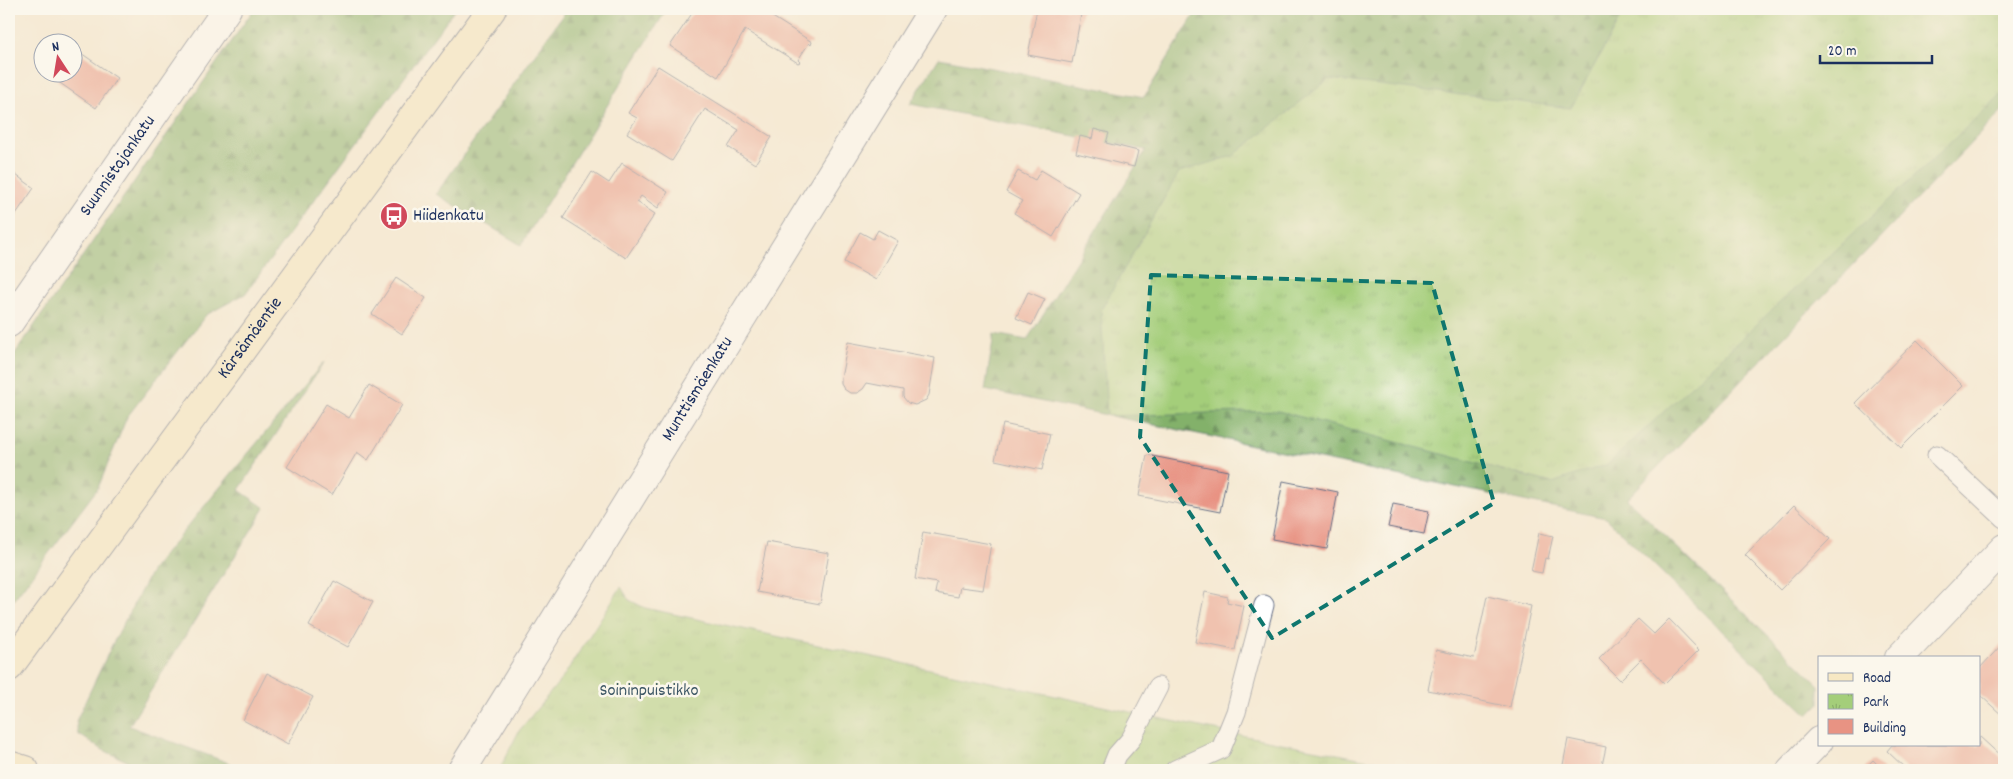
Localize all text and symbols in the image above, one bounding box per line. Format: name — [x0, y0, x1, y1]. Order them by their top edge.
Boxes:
north arrow — [32, 32, 82, 82]
scale bar — [1820, 32, 1933, 64]
text: N — [50, 37, 61, 58]
text: 20 m — [1828, 41, 1856, 63]
street label: Suunnistajankatu — [74, 111, 162, 222]
bus stop icon: Hiidenkatu — [379, 201, 409, 231]
place label: Hiidenkatu — [413, 204, 484, 229]
street label: Kärsämäentie — [212, 292, 289, 384]
street label: Munttismäenkatu — [656, 332, 740, 446]
legend — [1818, 656, 1980, 746]
text: Road — [1863, 668, 1891, 690]
park label: Soininpuistikko — [600, 679, 698, 704]
text: Park — [1863, 692, 1889, 714]
text: Building — [1863, 718, 1906, 740]

